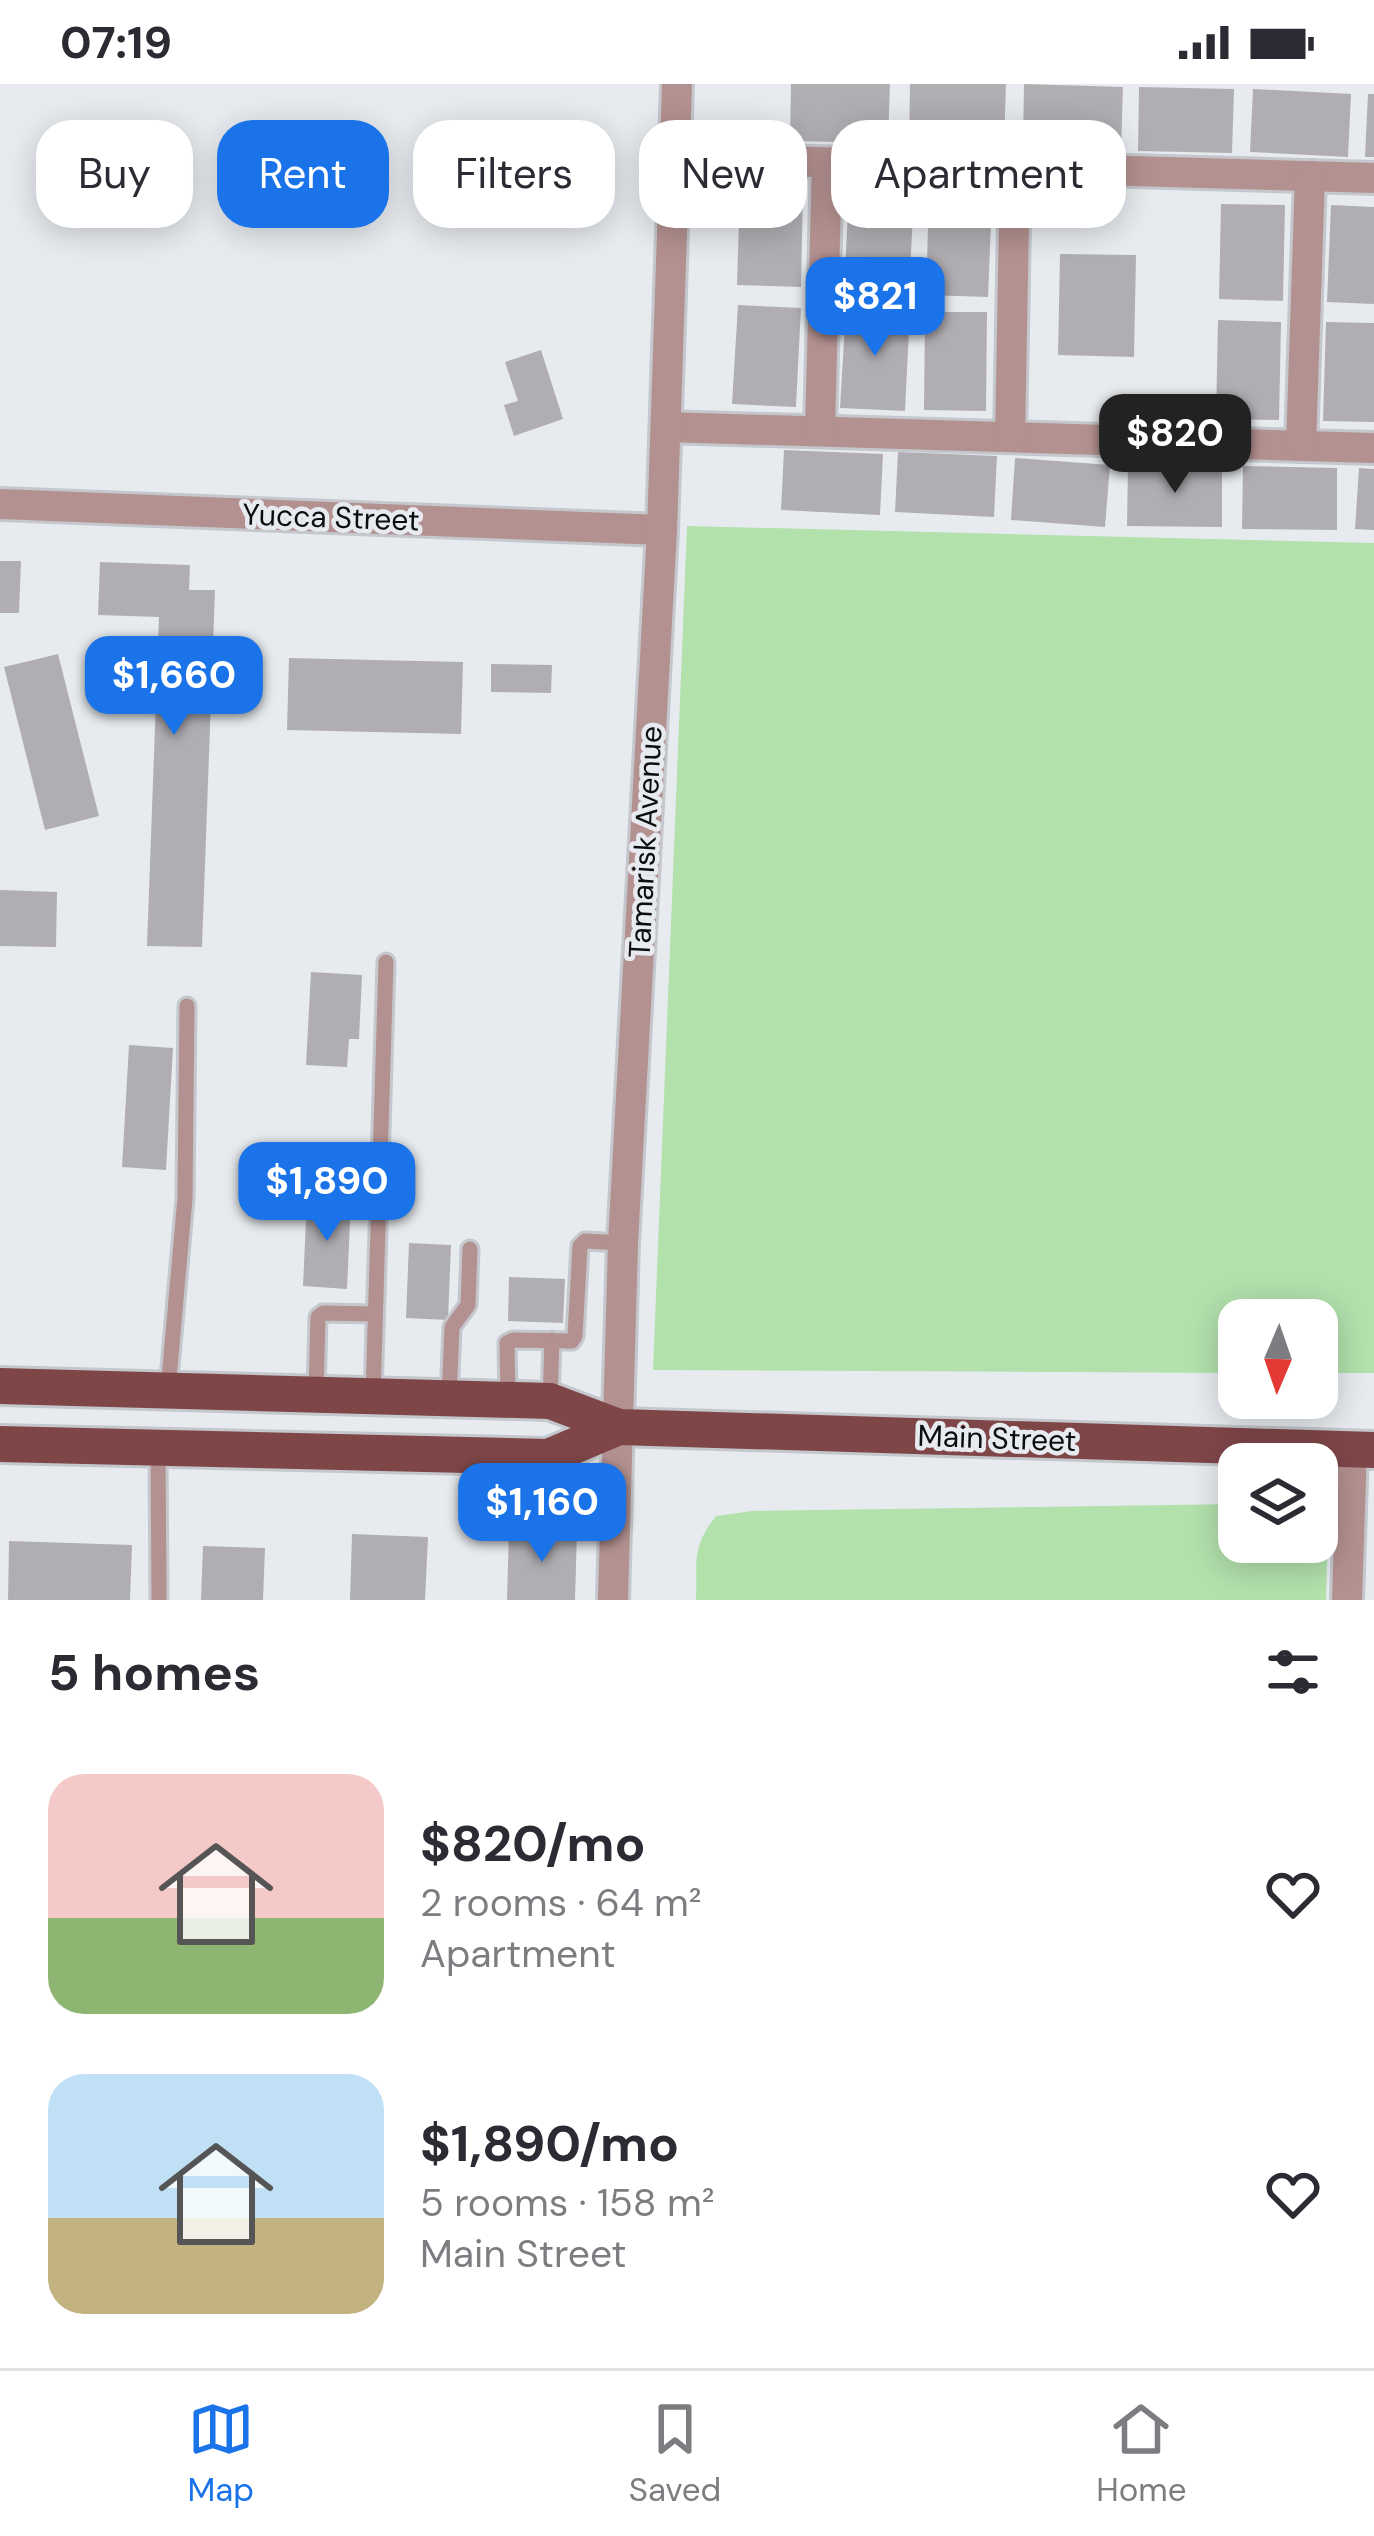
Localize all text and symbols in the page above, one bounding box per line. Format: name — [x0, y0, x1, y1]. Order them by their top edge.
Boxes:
text: 07:19 — [60, 13, 172, 72]
chip: Buy — [36, 120, 193, 228]
chip: Rent — [217, 120, 389, 228]
chip: Filters — [413, 120, 615, 228]
chip: New — [639, 120, 807, 228]
chip: Apartment — [831, 120, 1126, 228]
pin: $821 — [804, 257, 946, 359]
text: $821 — [833, 270, 917, 321]
pin: $820 — [1104, 394, 1246, 496]
text: $820 — [1126, 407, 1224, 458]
street label: Yucca Street — [242, 494, 420, 540]
pin: $1,660 — [76, 636, 272, 738]
text: $1,660 — [112, 649, 236, 700]
street label: Tamarisk Avenue — [619, 725, 671, 959]
pin: $1,890 — [229, 1142, 425, 1244]
text: $1,890 — [265, 1155, 389, 1206]
north arrow — [1218, 1299, 1338, 1419]
map controls — [1218, 1299, 1338, 1563]
street label: Main Street — [917, 1416, 1077, 1460]
button: layers — [1218, 1443, 1338, 1563]
pin: $1,160 — [444, 1463, 640, 1565]
text: $1,160 — [485, 1476, 599, 1527]
text: 5 homes — [48, 1639, 260, 1706]
icon: filters — [1260, 1639, 1326, 1705]
text: $820/mo — [420, 1810, 646, 1877]
icon: home — [144, 1822, 288, 1966]
icon: heart — [1260, 1861, 1326, 1927]
text: 2 rooms · 64 m² — [420, 1877, 702, 1928]
text: Apartment — [420, 1928, 616, 1979]
text: $1,890/mo — [420, 2110, 679, 2177]
icon: home — [144, 2122, 288, 2266]
icon: heart — [1260, 2161, 1326, 2227]
text: 5 rooms · 158 m² — [420, 2177, 715, 2228]
text: Main Street — [420, 2228, 627, 2279]
tab: Map — [187, 2396, 254, 2511]
tab: Saved — [629, 2396, 721, 2511]
tab: Home — [1096, 2396, 1187, 2511]

